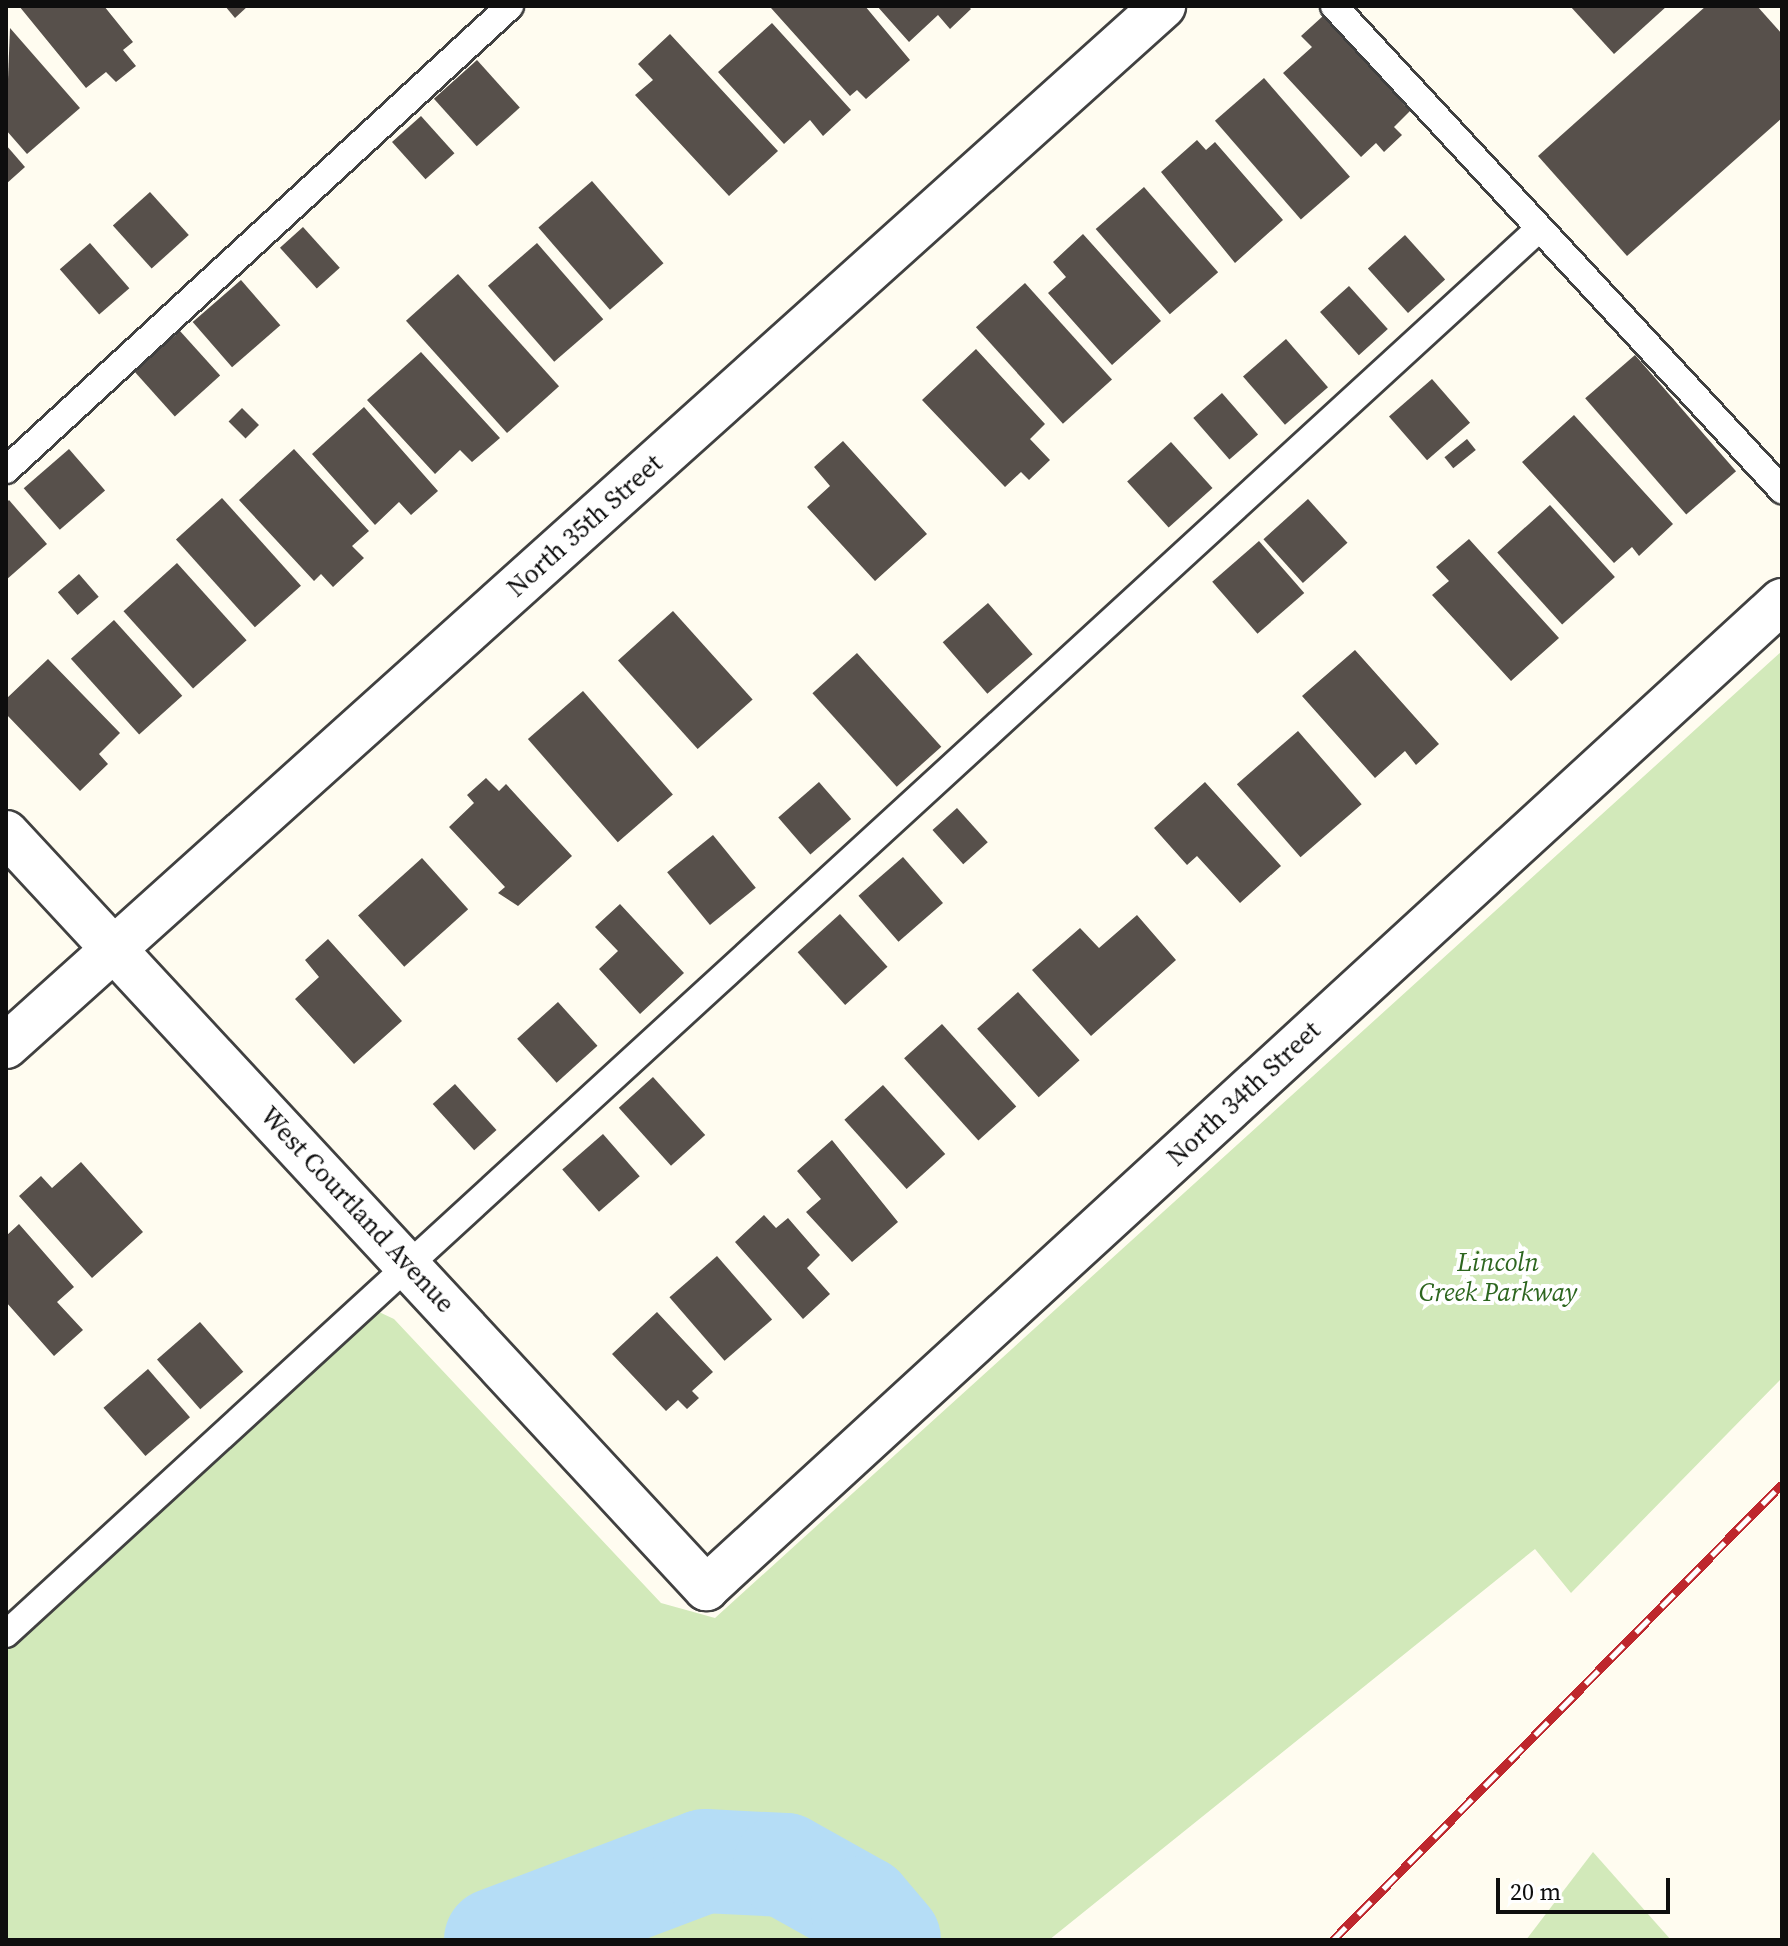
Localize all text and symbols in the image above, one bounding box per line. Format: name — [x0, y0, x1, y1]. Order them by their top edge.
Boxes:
street label: North 35th Street — [501, 448, 669, 604]
street label: North 34th Street — [1161, 1015, 1327, 1173]
street label: West Courtland Avenue — [253, 1101, 461, 1319]
park label: Lincoln Creek Parkway — [1419, 1247, 1577, 1308]
scale bar — [1500, 1862, 1674, 1912]
text: 20 m — [1510, 1875, 1561, 1908]

